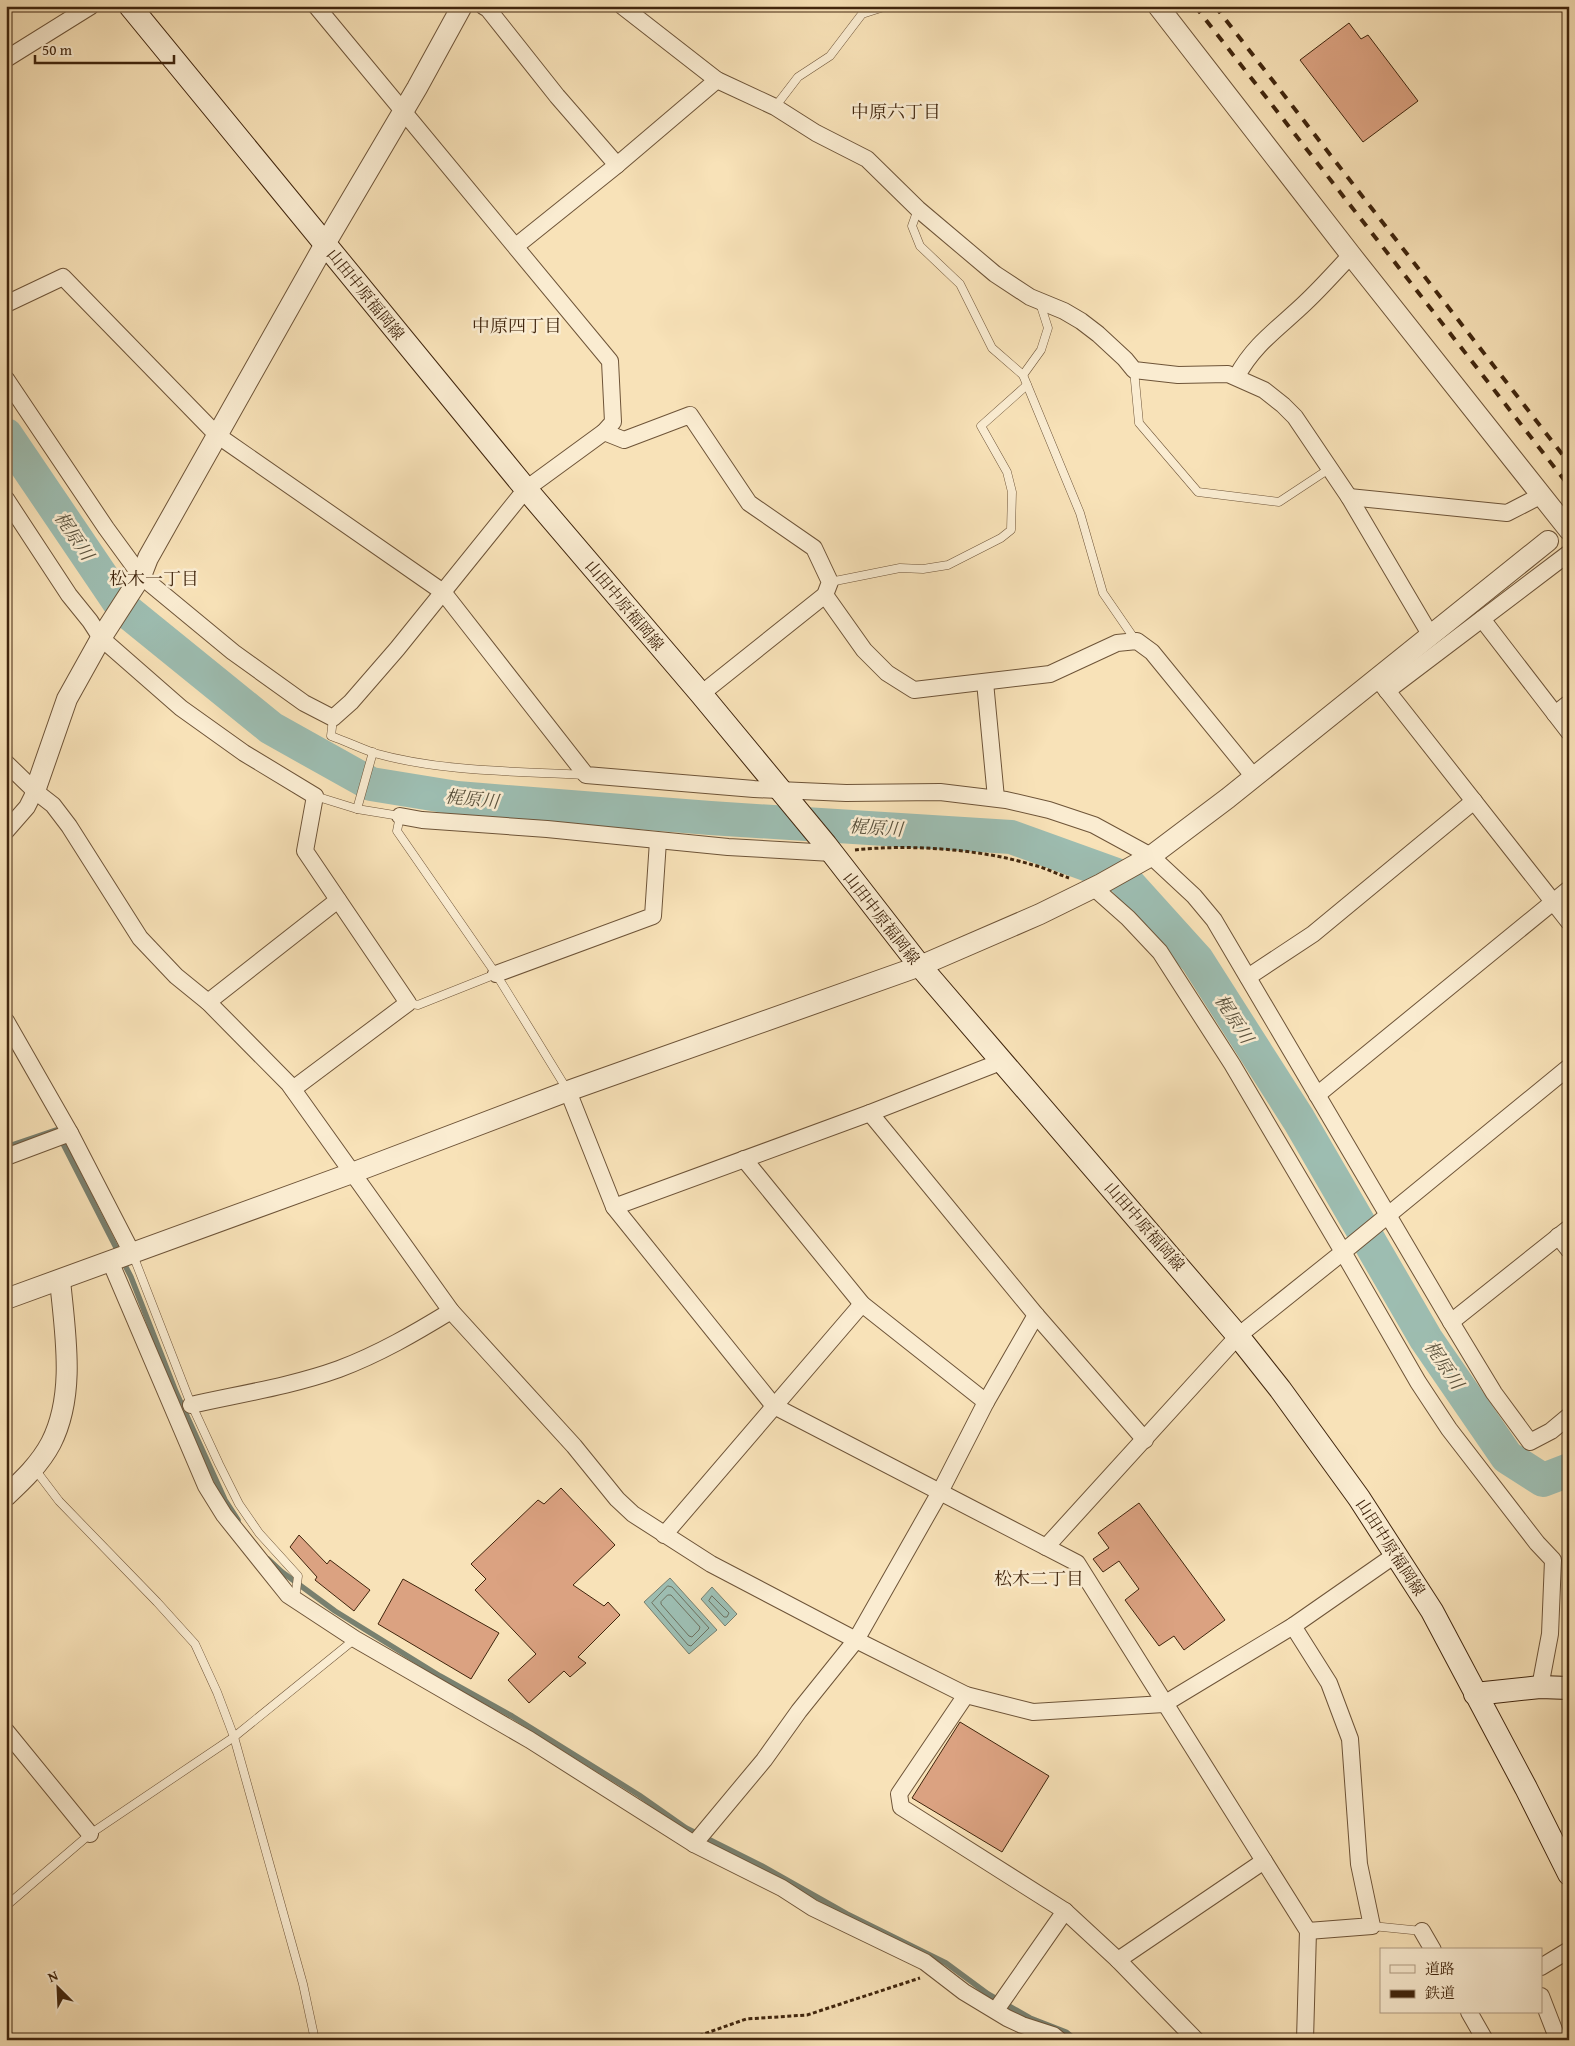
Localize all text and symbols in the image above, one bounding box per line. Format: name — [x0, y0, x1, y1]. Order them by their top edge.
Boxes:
scale bar — [35, 32, 174, 64]
text: 50 m — [42, 39, 73, 60]
district label: 中原六丁目 — [851, 98, 941, 125]
street label: 山田中原福岡線 — [321, 243, 411, 345]
district label: 中原四丁目 — [472, 312, 562, 339]
water label: 梶原川 — [48, 506, 102, 567]
street label: 山田中原福岡線 — [580, 554, 670, 656]
district label: 松木一丁目 — [109, 565, 199, 592]
water label: 梶原川 — [444, 782, 502, 815]
water label: 梶原川 — [848, 812, 906, 843]
street label: 山田中原福岡線 — [838, 866, 926, 970]
water label: 梶原川 — [1208, 989, 1262, 1050]
street label: 山田中原福岡線 — [1099, 1176, 1191, 1276]
water label: 梶原川 — [1418, 1335, 1472, 1396]
street label: 山田中原福岡線 — [1350, 1493, 1432, 1601]
district label: 松木二丁目 — [994, 1565, 1084, 1592]
legend — [1380, 1948, 1542, 2014]
text: 道路 — [1425, 1958, 1455, 1979]
north arrow — [32, 1964, 82, 2014]
text: N — [44, 1965, 62, 1987]
text: 鉄道 — [1425, 1982, 1455, 2003]

